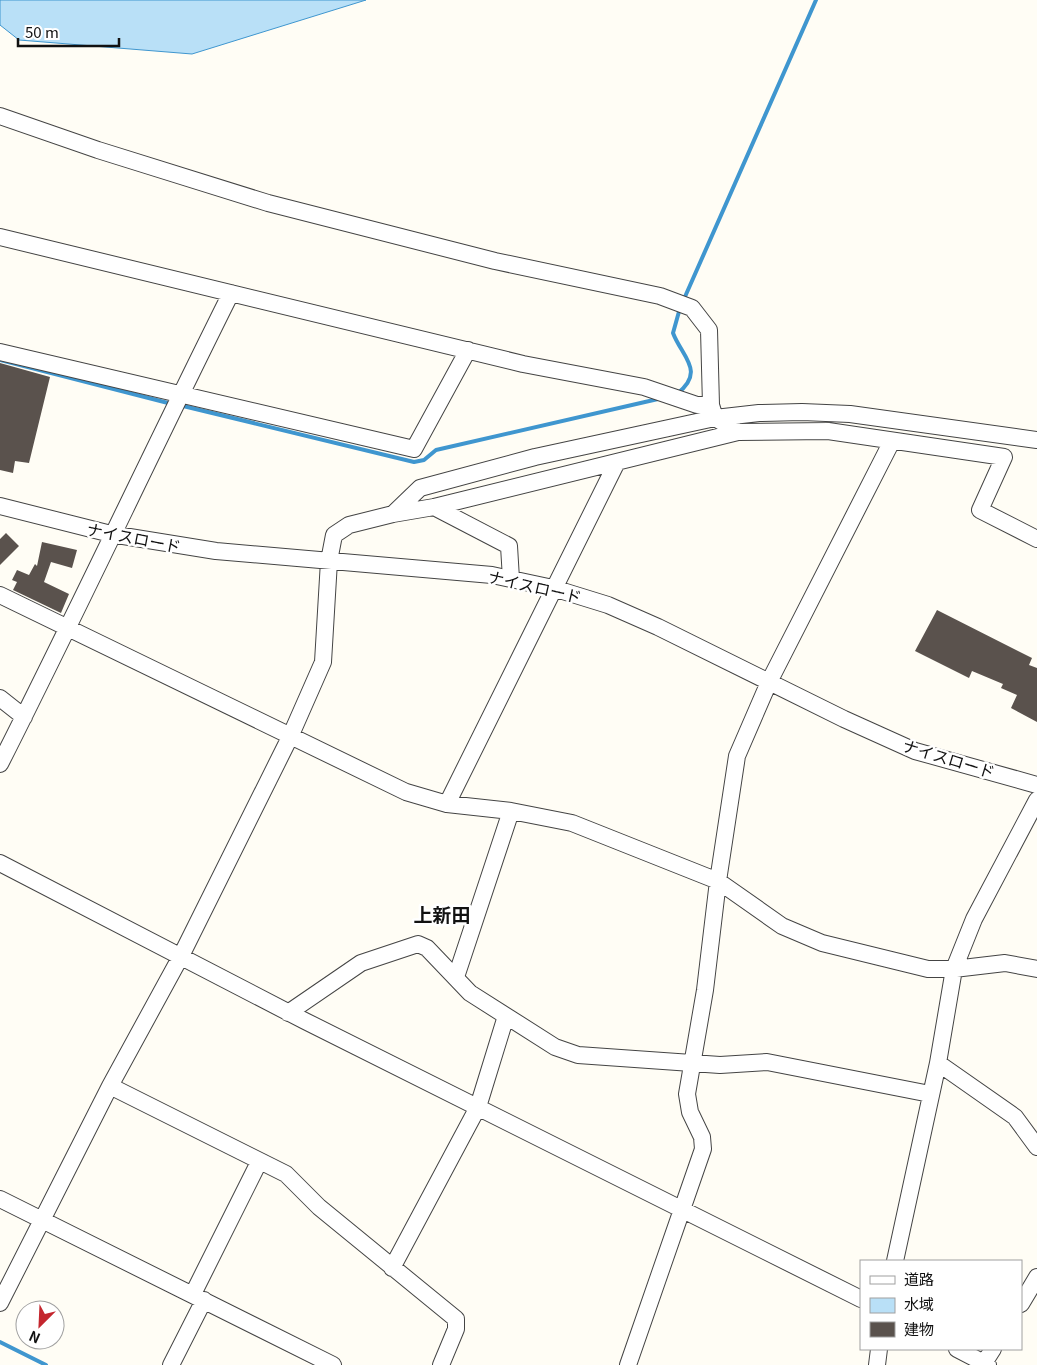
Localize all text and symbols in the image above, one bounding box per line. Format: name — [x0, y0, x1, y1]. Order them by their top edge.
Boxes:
scale bar — [18, 15, 119, 47]
text: 50 m — [25, 21, 59, 42]
street label: ナイスロード — [85, 516, 183, 558]
street label: ナイスロード — [486, 564, 584, 608]
street label: ナイスロード — [900, 733, 998, 783]
district label: 上新田 — [413, 900, 471, 927]
legend — [860, 1260, 1022, 1350]
text: 道路 — [904, 1268, 934, 1289]
text: 水域 — [904, 1293, 934, 1314]
north arrow — [15, 1300, 65, 1350]
text: 建物 — [904, 1318, 934, 1339]
text: N — [25, 1327, 43, 1349]

